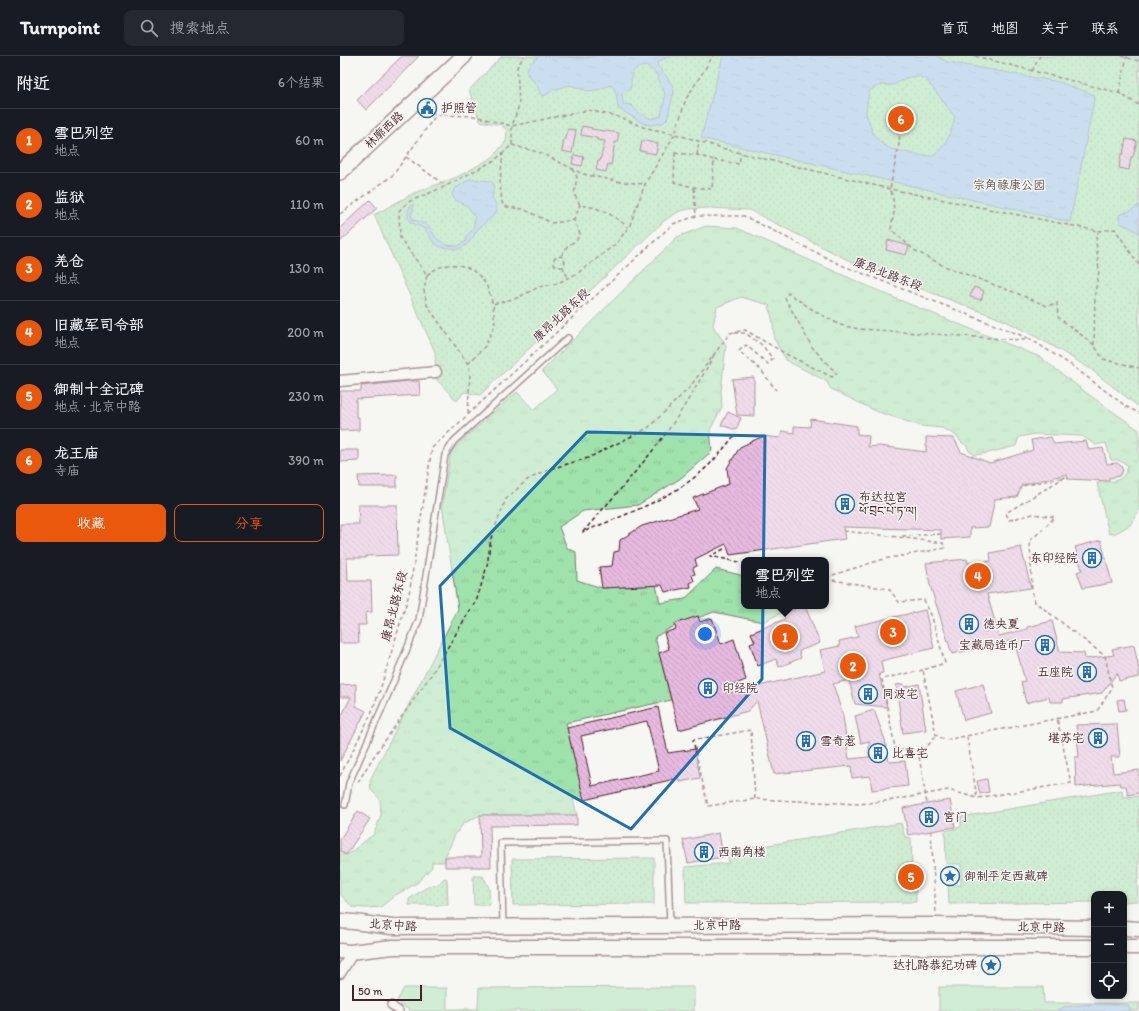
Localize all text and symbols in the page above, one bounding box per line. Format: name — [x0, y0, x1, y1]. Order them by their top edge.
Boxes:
search box — [124, 10, 404, 46]
text: Turnpoint — [20, 16, 100, 39]
icon: search — [138, 17, 160, 39]
text: 搜索地点 — [170, 19, 230, 37]
text: 首页 — [941, 20, 969, 37]
text: 地图 — [991, 20, 1019, 37]
text: 关于 — [1041, 20, 1069, 37]
text: 联系 — [1091, 20, 1119, 37]
text: 附近 — [16, 73, 50, 93]
text: 6个结果 — [278, 75, 324, 90]
public building icon: 护照管 — [416, 97, 438, 119]
place label: 护照管 — [441, 101, 477, 115]
pin: 6 — [888, 104, 914, 134]
street label: 林廓西路 — [362, 109, 406, 151]
text: 雪巴列空 — [54, 124, 114, 142]
text: 1 — [26, 133, 32, 148]
text: 60 m — [295, 133, 324, 148]
text: 地点 — [54, 143, 80, 158]
park label: 宗角禄康公园 — [973, 178, 1045, 192]
text: 监狱 — [54, 188, 84, 206]
text: 2 — [26, 197, 32, 212]
text: 110 m — [290, 197, 324, 212]
text: 地点 — [54, 207, 80, 222]
text: 羌仓 — [54, 252, 84, 270]
street label: 康昂北路东段 — [852, 255, 924, 293]
text: 3 — [25, 261, 33, 276]
text: 130 m — [289, 261, 324, 276]
text: 地点 — [54, 271, 80, 286]
street label: 康昂北路东段 — [530, 285, 592, 345]
text: 旧藏军司令部 — [54, 316, 144, 334]
text: 4 — [25, 325, 33, 340]
text: 200 m — [287, 325, 324, 340]
text: 地点 — [54, 335, 80, 350]
text: 御制十全记碑 — [54, 380, 144, 398]
text: 5 — [26, 389, 32, 404]
text: 230 m — [288, 389, 324, 404]
text: 地点 · 北京中路 — [54, 399, 141, 414]
text: 龙王庙 — [54, 444, 99, 462]
text: 6 — [26, 453, 32, 468]
text: 390 m — [288, 453, 324, 468]
text: 寺庙 — [54, 463, 80, 478]
place label: 布达拉宫 ཕོ་བྲང་པོ་ཏ་ལ། — [859, 490, 917, 521]
building icon: 布达拉宫 ཕོ་བྲང་པོ་ཏ་ལ། — [834, 493, 856, 515]
button: 收藏 — [16, 504, 166, 542]
button: 分享 — [174, 504, 324, 542]
building icon: 东印经院 — [1081, 547, 1103, 569]
place label: 东印经院 — [1030, 551, 1078, 565]
popup — [741, 557, 829, 609]
pin: 4 — [965, 561, 991, 591]
text: 雪巴列空 — [755, 566, 815, 584]
street label: 康昂北路东段 — [378, 569, 410, 643]
text: 地点 — [755, 585, 781, 600]
building icon: 德央夏 — [958, 613, 980, 635]
pin: 3 — [880, 617, 906, 647]
place label: 德央夏 — [983, 617, 1019, 631]
pin: 1 — [772, 622, 798, 652]
your location — [695, 624, 715, 644]
building icon: 宝藏局造币厂 — [1034, 634, 1056, 656]
place label: 宝藏局造币厂 — [959, 638, 1031, 652]
pin: 2 — [840, 651, 866, 681]
building icon: 五座院 — [1076, 661, 1098, 683]
place label: 五座院 — [1037, 665, 1073, 679]
building icon: 印经院 — [697, 677, 719, 699]
place label: 印经院 — [722, 681, 758, 695]
building icon: 同波宅 — [857, 683, 879, 705]
place label: 同波宅 — [882, 687, 918, 701]
building icon: 堪苏宅 — [1087, 727, 1109, 749]
building icon: 雪奇惹 — [795, 730, 817, 752]
place label: 堪苏宅 — [1048, 731, 1084, 745]
place label: 雪奇惹 — [820, 734, 856, 748]
building icon: 比喜宅 — [867, 742, 889, 764]
place label: 比喜宅 — [892, 746, 928, 760]
building icon: 宫门 — [918, 806, 940, 828]
place label: 宫门 — [943, 810, 967, 824]
building icon: 西南角楼 — [693, 841, 715, 863]
place label: 西南角楼 — [718, 845, 766, 859]
pin: 5 — [898, 862, 924, 892]
place icon: 御制平定西藏碑 — [939, 865, 961, 887]
place label: 御制平定西藏碑 — [964, 869, 1048, 883]
map controls — [1091, 891, 1127, 999]
button: + — [1091, 891, 1127, 927]
street label: 北京中路 — [369, 916, 417, 934]
street label: 北京中路 — [693, 918, 741, 932]
street label: 北京中路 — [1017, 920, 1065, 934]
button: − — [1091, 927, 1127, 963]
place icon: 达扎路恭纪功碑 — [980, 954, 1002, 976]
place label: 达扎路恭纪功碑 — [893, 958, 977, 972]
button: locate — [1091, 963, 1127, 999]
scale bar — [352, 983, 422, 1002]
text: 50 m — [358, 985, 382, 998]

